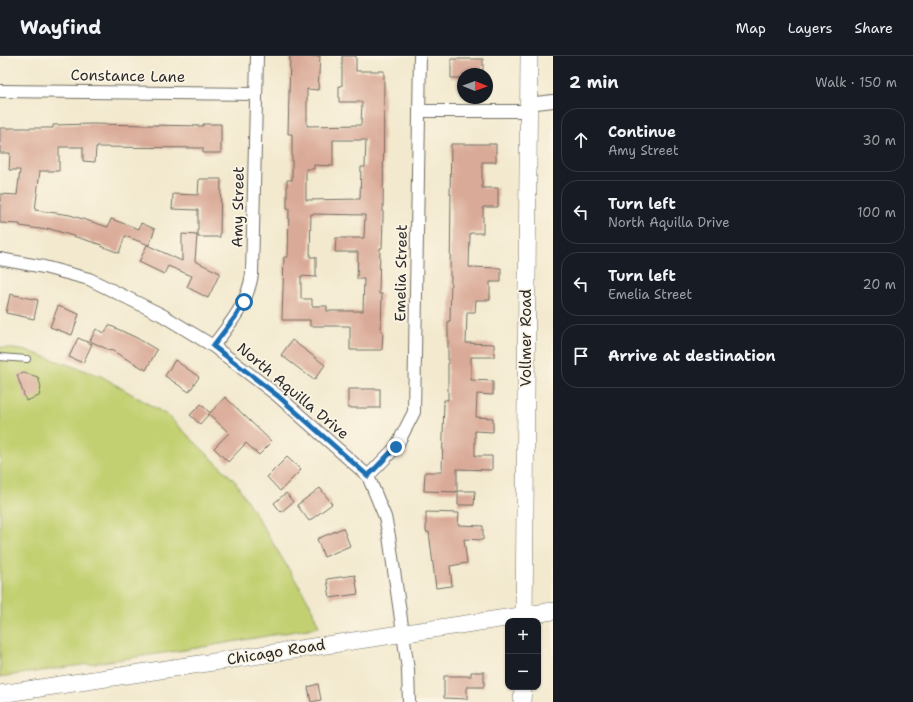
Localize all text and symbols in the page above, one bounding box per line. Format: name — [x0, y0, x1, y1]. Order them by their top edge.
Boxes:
text: Wayfind — [20, 15, 101, 40]
text: Map — [736, 19, 766, 37]
text: Layers — [788, 19, 832, 37]
text: Share — [854, 19, 893, 37]
street label: Constance Lane — [70, 65, 186, 87]
north arrow — [457, 68, 493, 104]
text: 2 min — [569, 71, 619, 93]
text: Walk · 150 m — [815, 74, 897, 91]
text: Continue — [608, 122, 676, 142]
icon: ahead — [570, 129, 592, 151]
text: 30 m — [862, 132, 896, 149]
text: Amy Street — [608, 142, 679, 159]
street label: Amy Street — [227, 166, 249, 248]
text: Turn left — [608, 194, 676, 214]
icon: left — [570, 201, 592, 223]
text: 100 m — [857, 204, 896, 221]
text: North Aquilla Drive — [608, 214, 730, 231]
street label: Emelia Street — [390, 224, 412, 322]
text: Turn left — [608, 266, 676, 286]
icon: left — [570, 273, 592, 295]
text: 20 m — [863, 276, 896, 293]
text: Emelia Street — [608, 286, 692, 303]
street label: Vollmer Road — [516, 289, 536, 387]
route start — [235, 293, 253, 311]
street label: North Aquilla Drive — [233, 338, 353, 444]
icon: arrive — [570, 345, 592, 367]
text: Arrive at destination — [608, 346, 776, 366]
route end — [387, 438, 405, 456]
map controls — [505, 618, 541, 690]
button: + — [505, 618, 541, 654]
street label: Chicago Road — [225, 634, 327, 670]
button: − — [505, 654, 541, 690]

